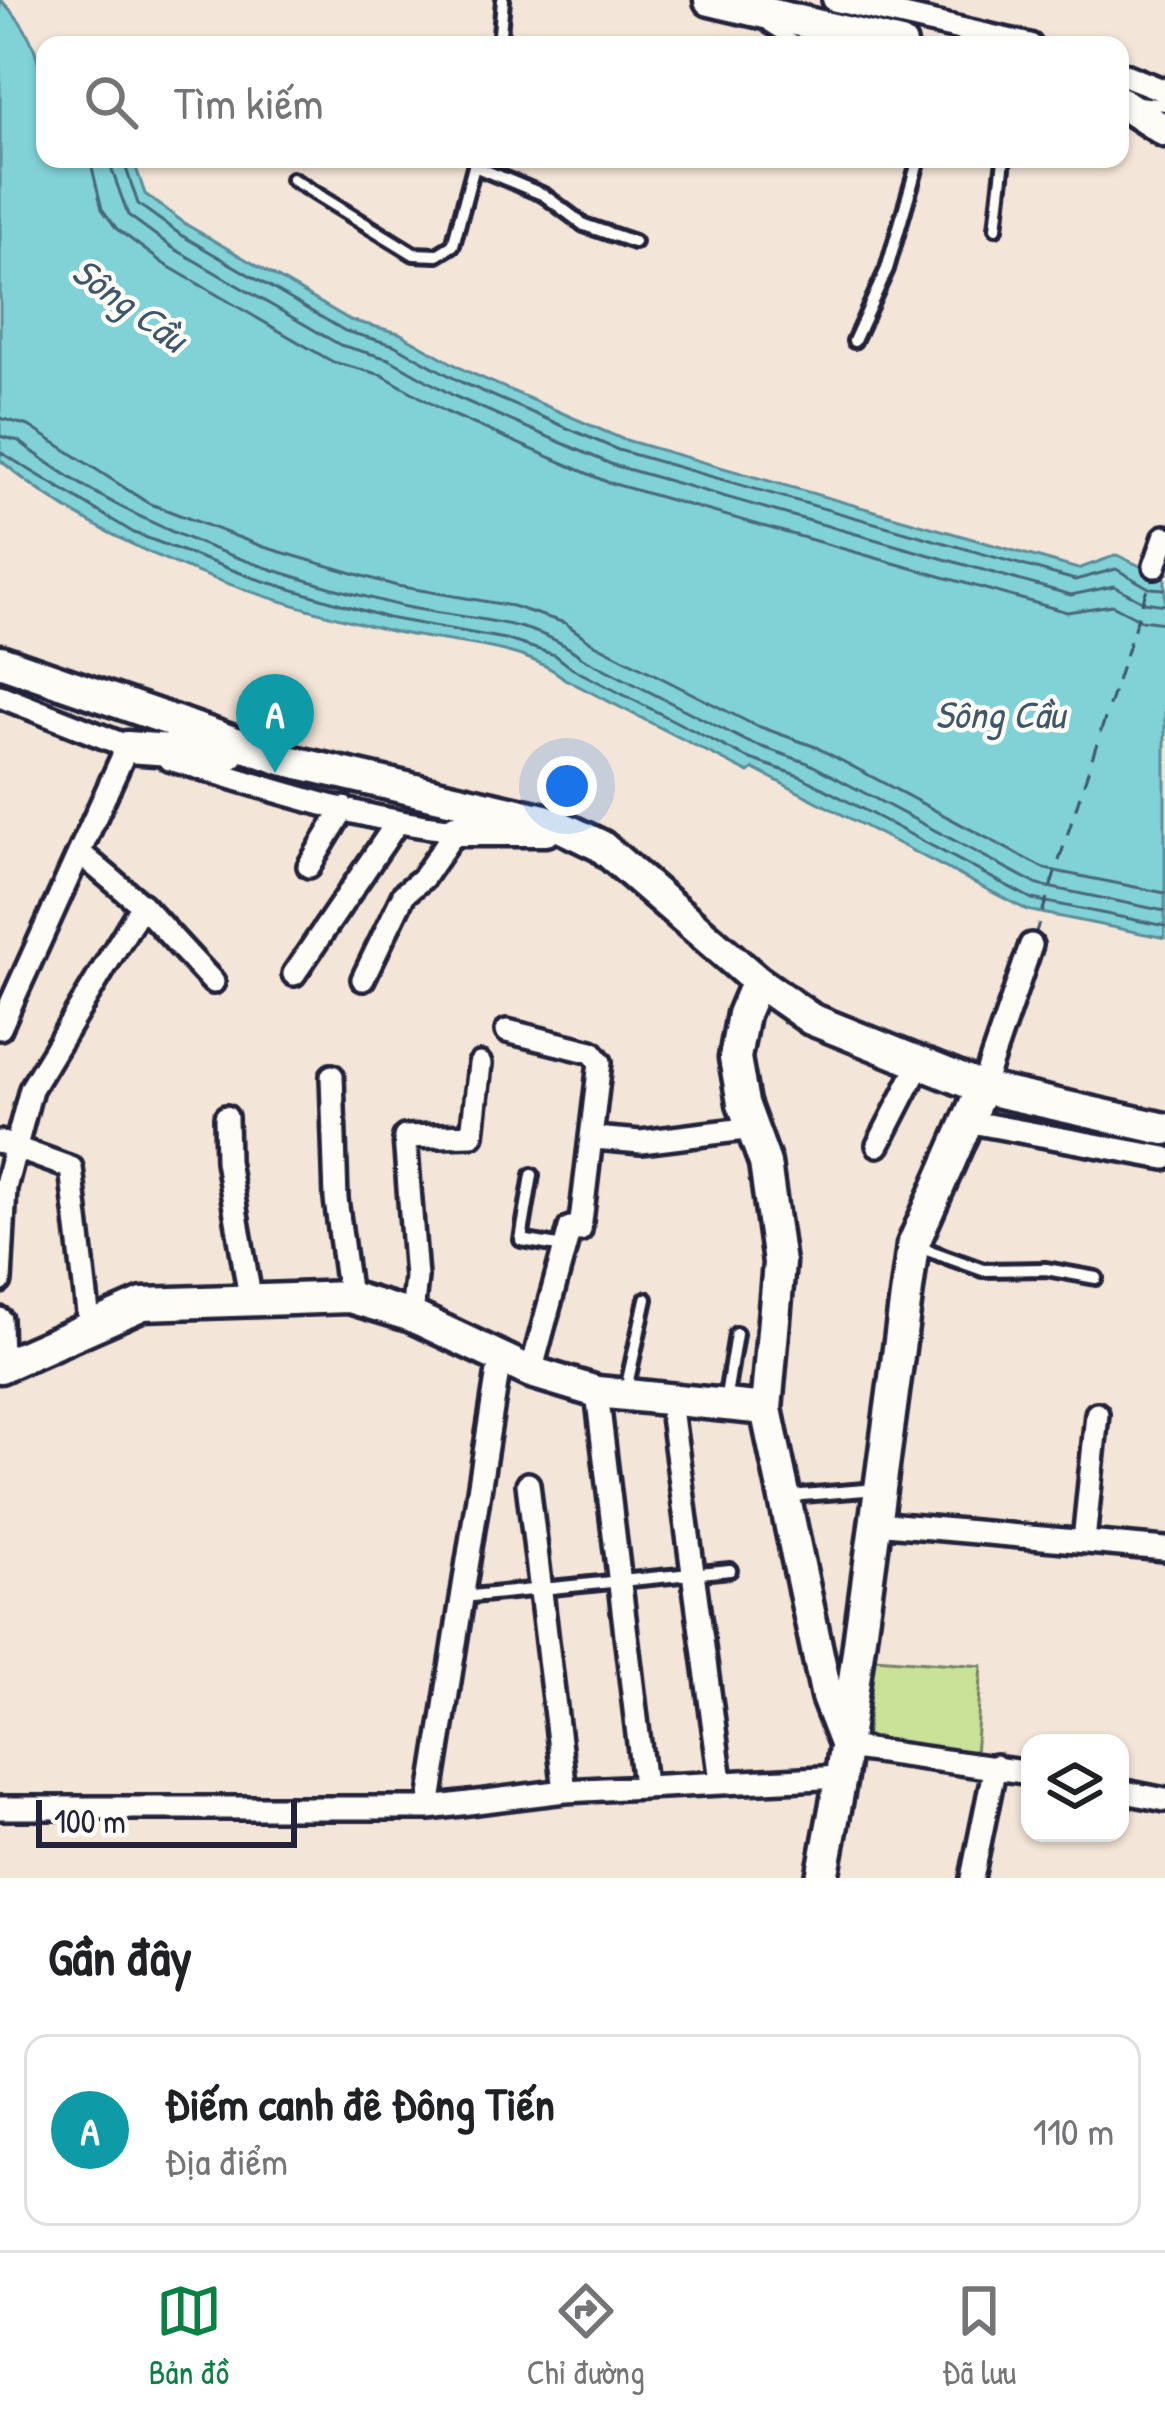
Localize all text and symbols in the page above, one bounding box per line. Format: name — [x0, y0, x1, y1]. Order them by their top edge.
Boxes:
search box — [36, 36, 1129, 168]
icon: search — [78, 69, 144, 135]
text: Tìm kiếm — [174, 72, 323, 133]
water label: Sông Cầu — [62, 244, 201, 366]
pin: A — [236, 674, 314, 773]
water label: Sông Cầu — [935, 687, 1068, 741]
your location — [537, 756, 597, 816]
map controls — [1021, 1734, 1129, 1842]
button: layers — [1021, 1734, 1129, 1842]
scale bar — [36, 1794, 297, 1847]
text: 100 m — [54, 1799, 126, 1843]
text: Gần đây — [48, 1922, 192, 1991]
text: Điếm canh đê Đông Tiến — [165, 2073, 555, 2134]
text: A — [80, 2104, 100, 2157]
text: 110 m — [1033, 2104, 1114, 2157]
text: Địa điểm — [165, 2134, 288, 2187]
tab: Bản đồ — [149, 2278, 229, 2394]
tab: Chỉ đường — [527, 2278, 645, 2394]
tab: Đã lưu — [942, 2278, 1016, 2394]

